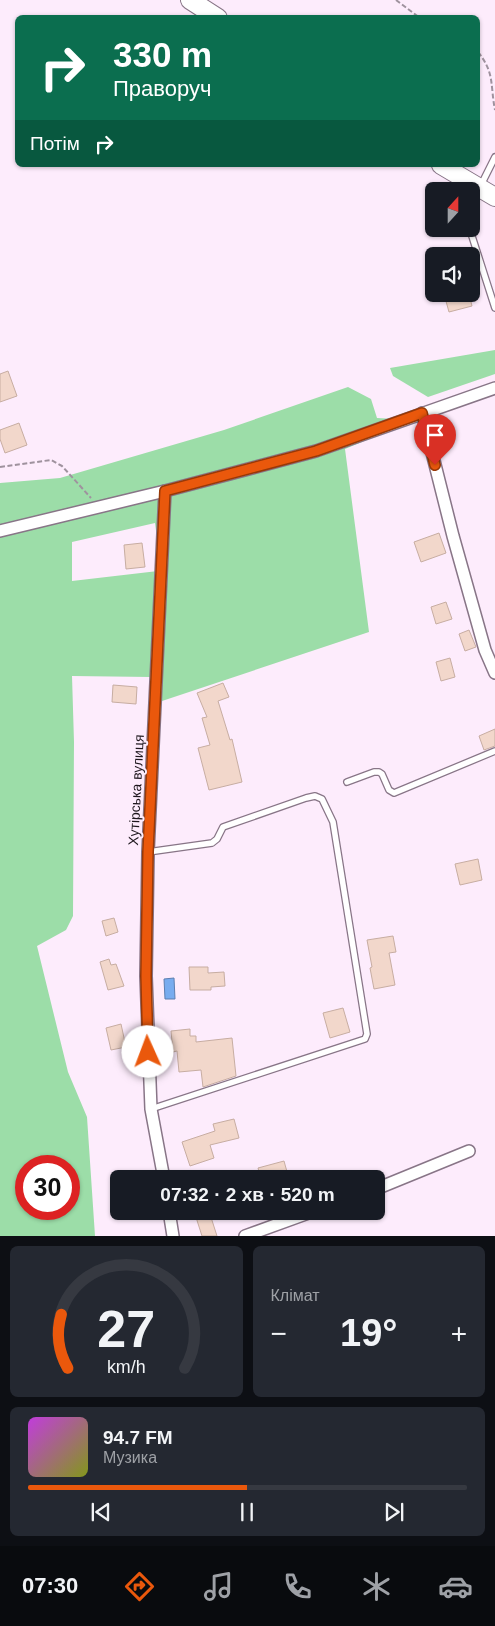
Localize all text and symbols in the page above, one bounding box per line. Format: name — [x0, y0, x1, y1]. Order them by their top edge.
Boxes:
icon: right — [30, 35, 95, 100]
text: 330 m — [113, 35, 212, 74]
text: Праворуч — [113, 76, 211, 101]
icon: right — [90, 130, 118, 158]
text: Потім — [30, 133, 80, 154]
north arrow — [425, 182, 480, 238]
map controls — [425, 182, 480, 302]
button: sound — [425, 247, 480, 302]
pin — [414, 414, 456, 465]
icon: arrive — [421, 421, 449, 449]
street label: Хутірська вулиця — [125, 734, 147, 846]
position arrow — [121, 1025, 173, 1077]
speed limit sign: 30 — [15, 1155, 80, 1220]
text: 07:32 · 2 хв · 520 m — [160, 1184, 335, 1205]
text: Клімат — [271, 1287, 320, 1304]
text: 27 — [97, 1300, 155, 1358]
text: 19° — [340, 1312, 397, 1354]
text: − — [271, 1318, 287, 1349]
text: + — [451, 1318, 467, 1349]
text: km/h — [107, 1357, 146, 1377]
text: 94.7 FM — [103, 1427, 173, 1448]
text: Музика — [103, 1449, 157, 1466]
icon: previous — [87, 1498, 115, 1526]
icon: pause — [233, 1498, 261, 1526]
icon: next — [380, 1498, 408, 1526]
icon: directions — [122, 1569, 157, 1604]
icon: music — [201, 1569, 236, 1604]
icon: phone — [280, 1569, 315, 1604]
icon: climate — [359, 1569, 394, 1604]
icon: car — [438, 1569, 473, 1604]
text: 07:30 — [22, 1573, 78, 1598]

